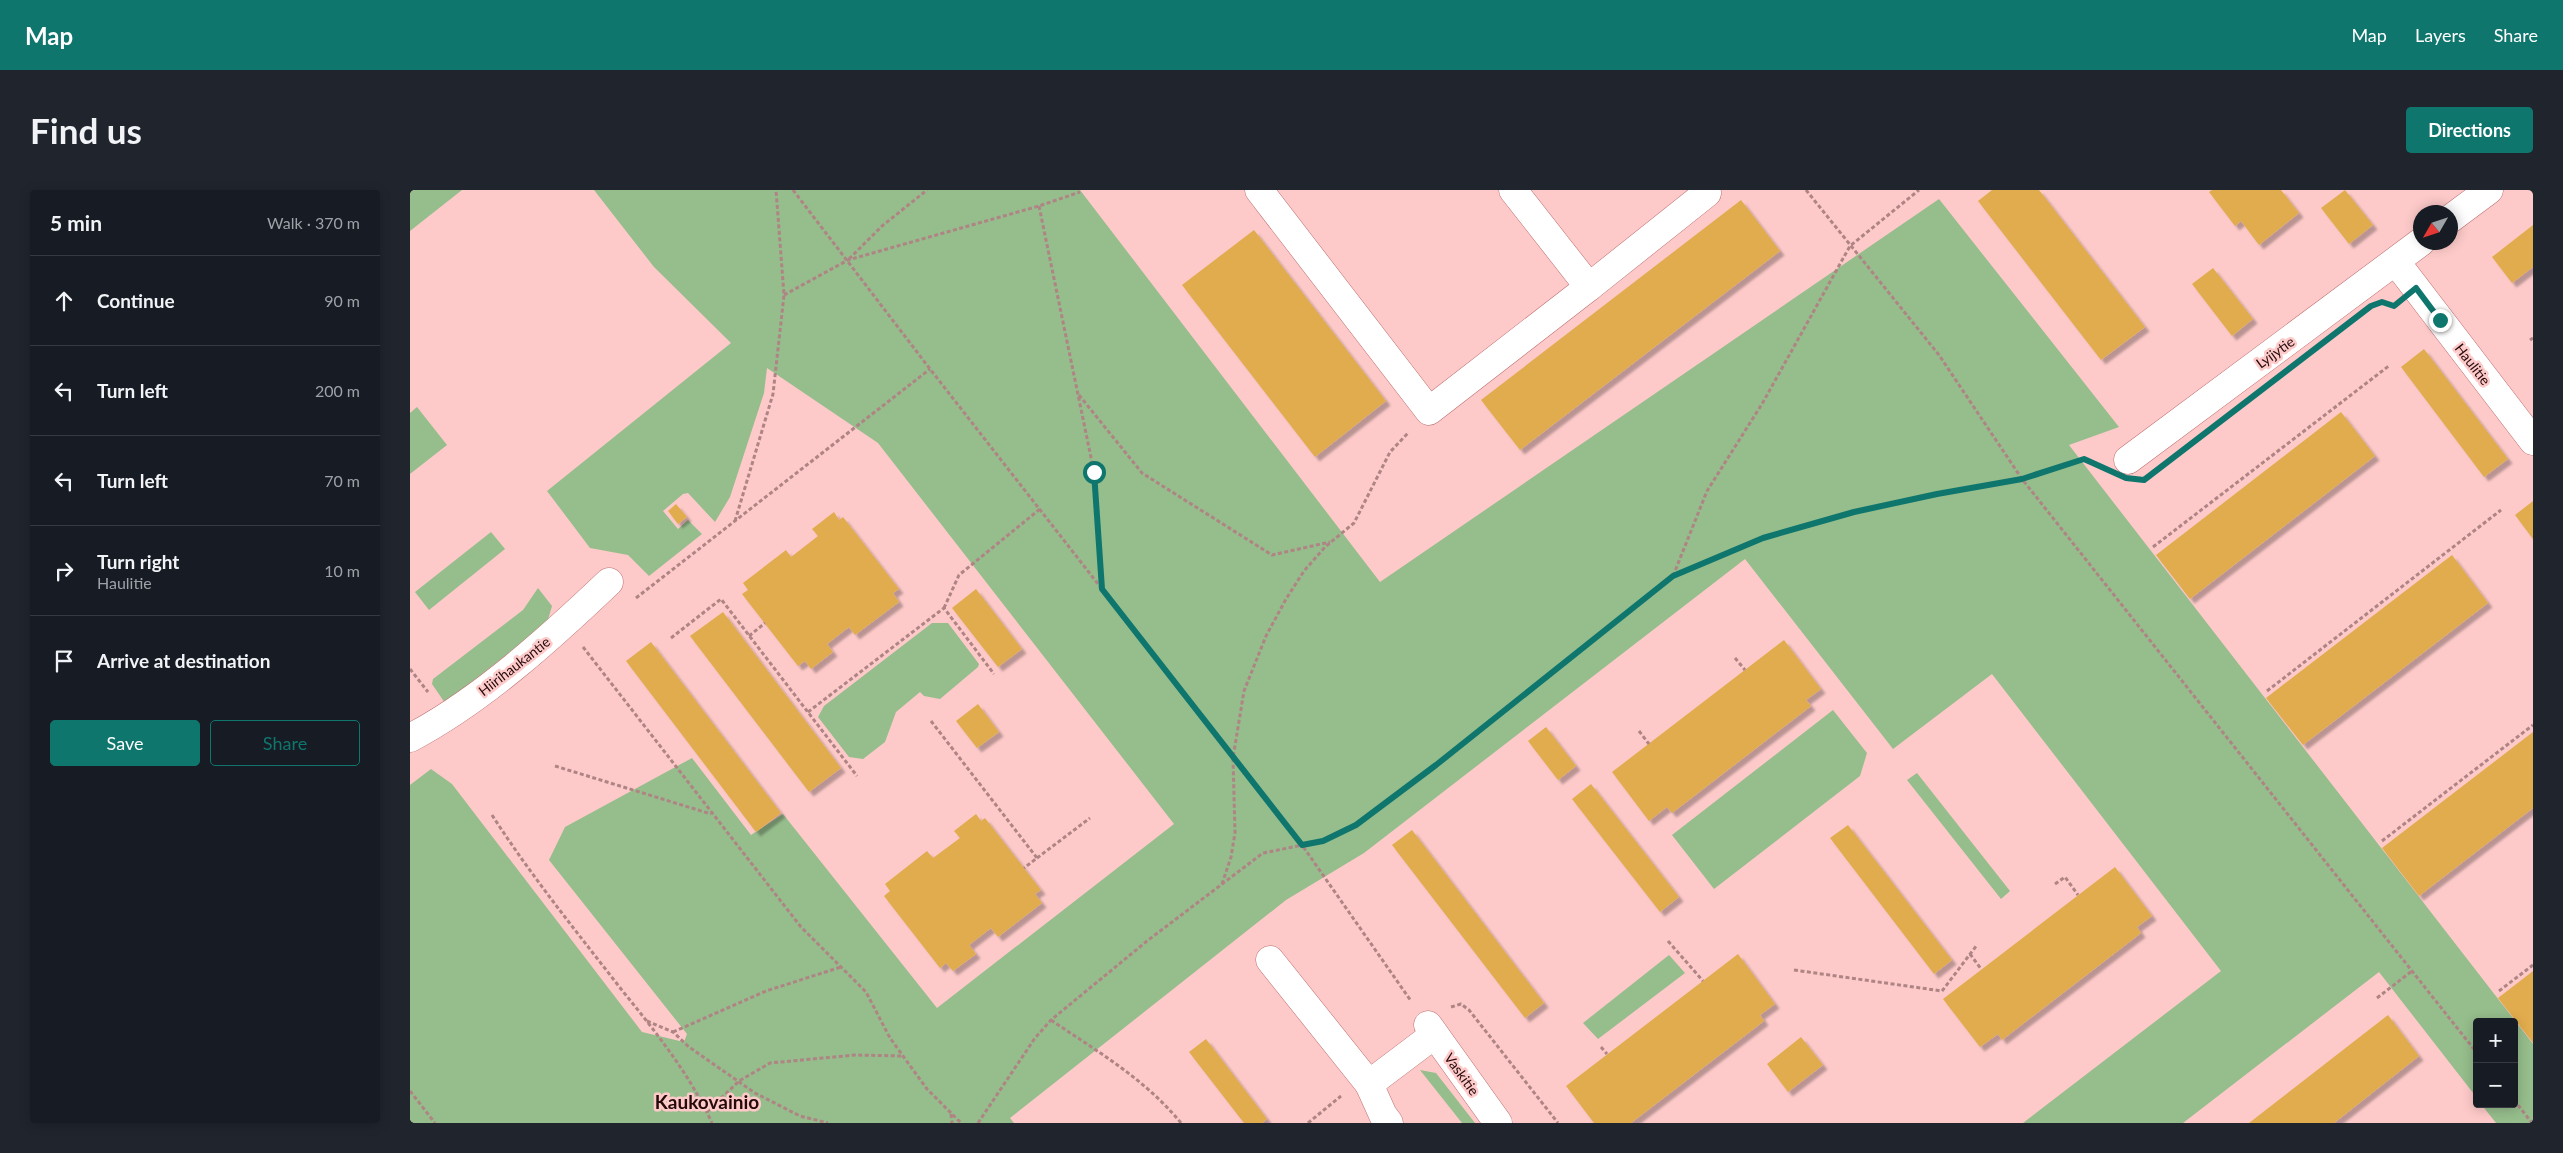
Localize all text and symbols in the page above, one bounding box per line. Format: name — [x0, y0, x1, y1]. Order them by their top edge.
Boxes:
text: Map — [25, 21, 73, 50]
text: Map — [2351, 24, 2387, 46]
text: Layers — [2415, 24, 2466, 46]
text: Share — [2494, 24, 2538, 46]
button: Directions — [2406, 107, 2533, 153]
text: Find us — [30, 109, 142, 151]
north arrow — [2413, 205, 2458, 250]
text: 5 min — [50, 210, 102, 235]
text: Walk · 370 m — [267, 213, 360, 232]
icon: ahead — [50, 287, 78, 315]
text: Continue — [97, 289, 175, 312]
text: 90 m — [324, 291, 360, 310]
route end — [2429, 309, 2452, 332]
street label: Lyijytie — [2253, 332, 2297, 372]
street label: Haulitie — [2452, 340, 2494, 388]
icon: left — [50, 377, 78, 405]
text: Turn left — [97, 379, 168, 402]
text: 200 m — [315, 381, 360, 400]
route start — [1083, 461, 1106, 484]
icon: left — [50, 467, 78, 495]
text: Turn left — [97, 469, 168, 492]
text: 70 m — [324, 471, 360, 490]
text: Turn right — [97, 550, 179, 573]
icon: right — [50, 557, 78, 585]
text: 10 m — [324, 561, 360, 580]
text: Haulitie — [97, 573, 152, 592]
street label: Hiirihaukantie — [475, 633, 553, 699]
icon: arrive — [50, 647, 78, 675]
text: Arrive at destination — [97, 649, 270, 672]
button: Save — [50, 720, 200, 766]
button: Share — [210, 720, 360, 766]
map controls — [2473, 1018, 2518, 1108]
button: + — [2473, 1018, 2518, 1063]
street label: Vaskitie — [1441, 1050, 1483, 1098]
button: − — [2473, 1063, 2518, 1108]
district label: Kaukovainio — [655, 1090, 759, 1113]

